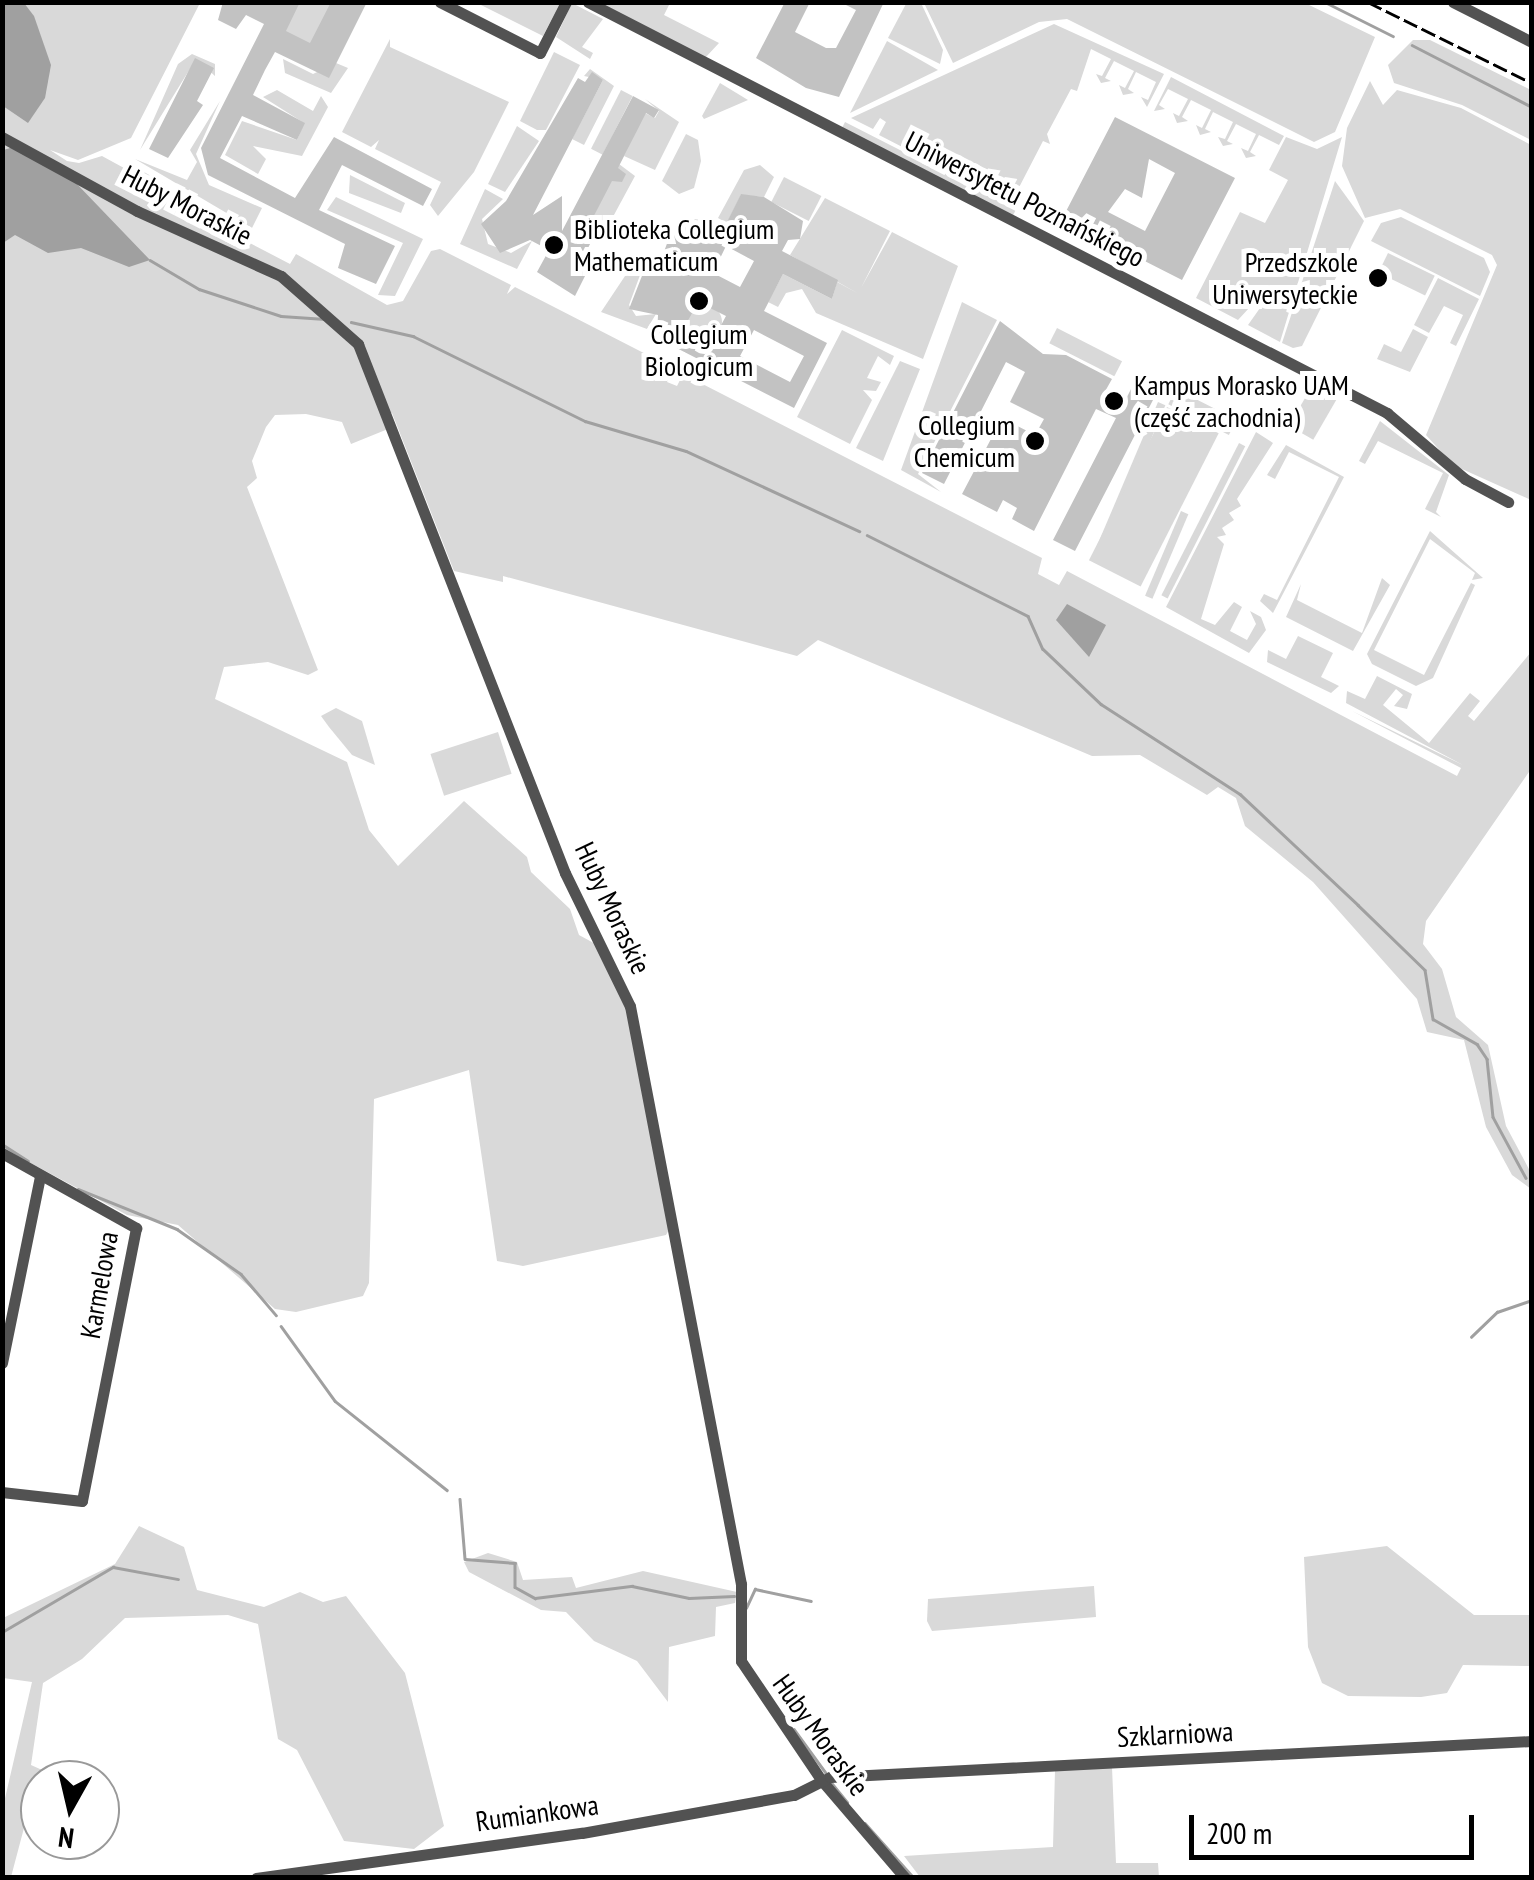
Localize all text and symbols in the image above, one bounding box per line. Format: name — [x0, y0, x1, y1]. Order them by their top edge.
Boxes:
street label: Uniwersytetu Poznańskiego — [899, 124, 1151, 274]
street label: Huby Moraskie — [116, 158, 258, 252]
place label: Biblioteka Collegium Mathematicum — [574, 212, 774, 278]
marker: Biblioteka Collegium Mathematicum — [543, 234, 565, 256]
place label: Przedszkole Uniwersyteckie — [1212, 245, 1358, 311]
marker: Przedszkole Uniwersyteckie — [1367, 267, 1389, 289]
marker: Collegium Biologicum — [688, 290, 710, 312]
place label: Collegium Biologicum — [645, 317, 753, 383]
place label: Kampus Morasko UAM (część zachodnia) — [1134, 368, 1349, 434]
marker: Kampus Morasko UAM (część zachodnia) — [1103, 390, 1125, 412]
place label: Collegium Chemicum — [914, 408, 1015, 474]
marker: Collegium Chemicum — [1024, 430, 1046, 452]
street label: Huby Moraskie — [568, 836, 658, 980]
street label: Karmelowa — [73, 1229, 125, 1341]
street label: Huby Moraskie — [766, 1668, 876, 1802]
street label: Szklarniowa — [1116, 1714, 1234, 1754]
north arrow — [20, 1760, 120, 1860]
street label: Rumiankowa — [473, 1788, 601, 1838]
scale bar — [1194, 1795, 1479, 1857]
text: 200 m — [1206, 1813, 1272, 1852]
text: N — [56, 1819, 76, 1858]

